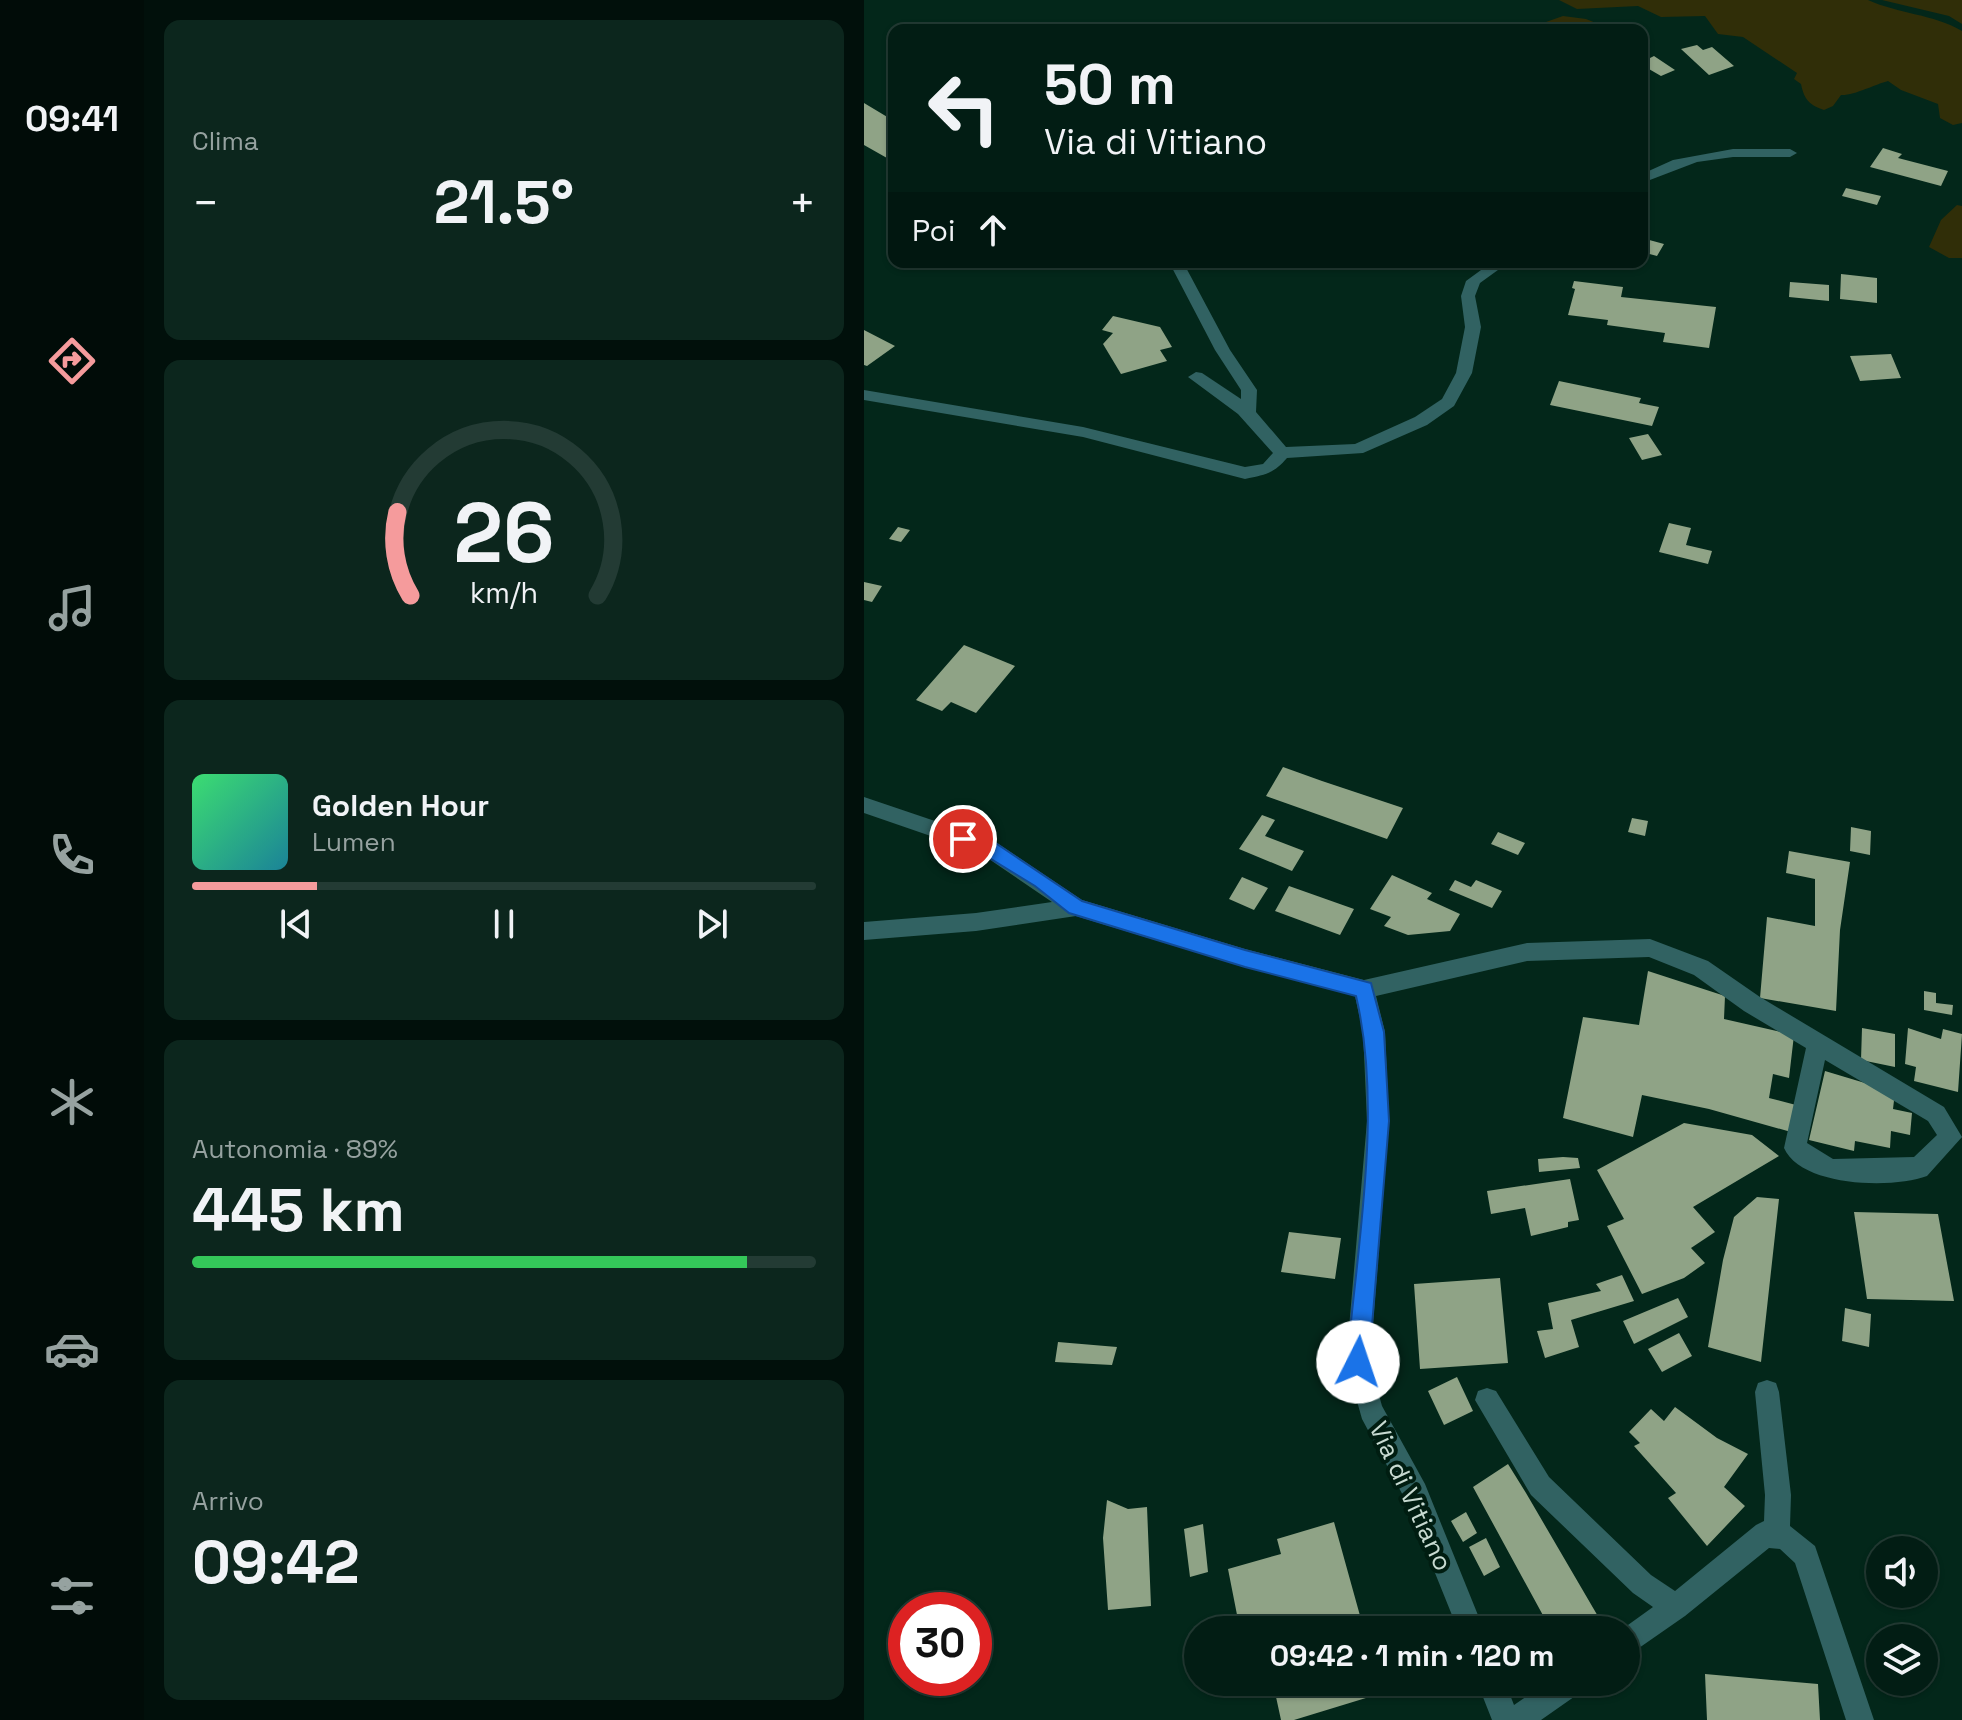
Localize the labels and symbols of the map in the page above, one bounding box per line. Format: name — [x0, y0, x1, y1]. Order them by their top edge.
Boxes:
pin — [929, 805, 997, 873]
position arrow — [1316, 1320, 1400, 1404]
street label: Via di Vitiano — [1362, 1416, 1460, 1576]
speed limit sign: 30 — [888, 1592, 992, 1696]

